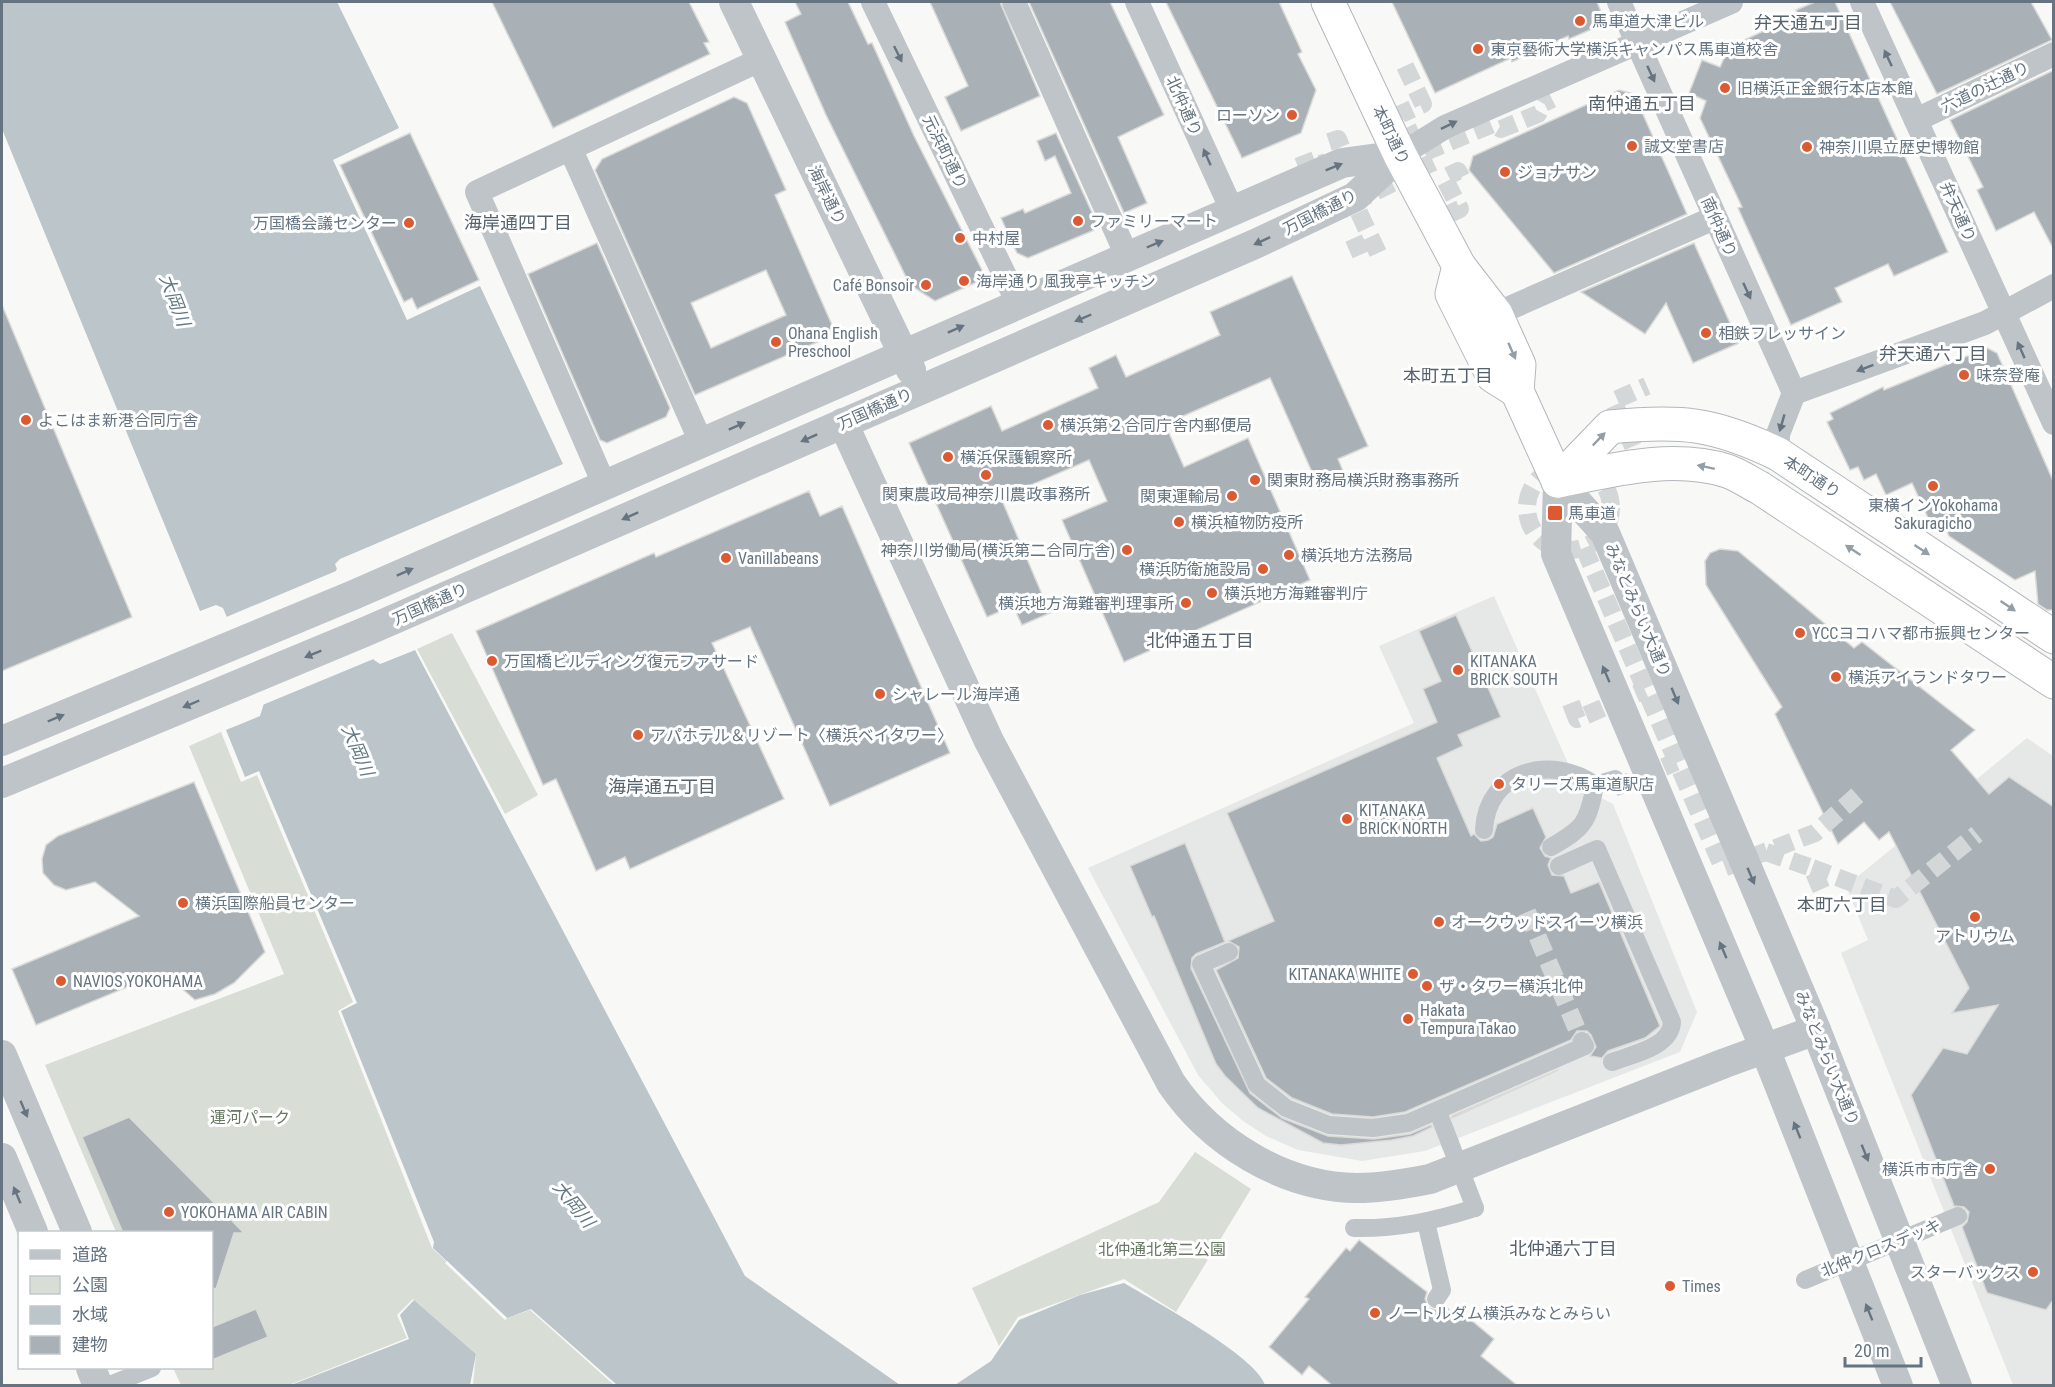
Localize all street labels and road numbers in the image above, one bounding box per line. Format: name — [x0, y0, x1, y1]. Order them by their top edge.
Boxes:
street label: 六道の辻通り — [1938, 57, 2032, 117]
street label: 北仲通り — [1162, 73, 1206, 139]
street label: 本町通り — [1368, 102, 1414, 168]
street label: 元浜町通り — [919, 112, 971, 192]
street label: 海岸通り — [804, 162, 850, 228]
street label: 弁天通り — [1936, 179, 1980, 245]
street label: 万国橋通り — [1280, 185, 1360, 239]
street label: 南仲通り — [1697, 194, 1741, 260]
street label: 万国橋通り — [835, 384, 915, 434]
street label: 本町通り — [1780, 452, 1844, 502]
street label: みなとみらい大通り — [1601, 540, 1675, 680]
street label: 万国橋通り — [390, 579, 470, 629]
street label: みなとみらい大通り — [1791, 988, 1863, 1128]
street label: 北仲クロスデッキ — [1818, 1215, 1944, 1281]

